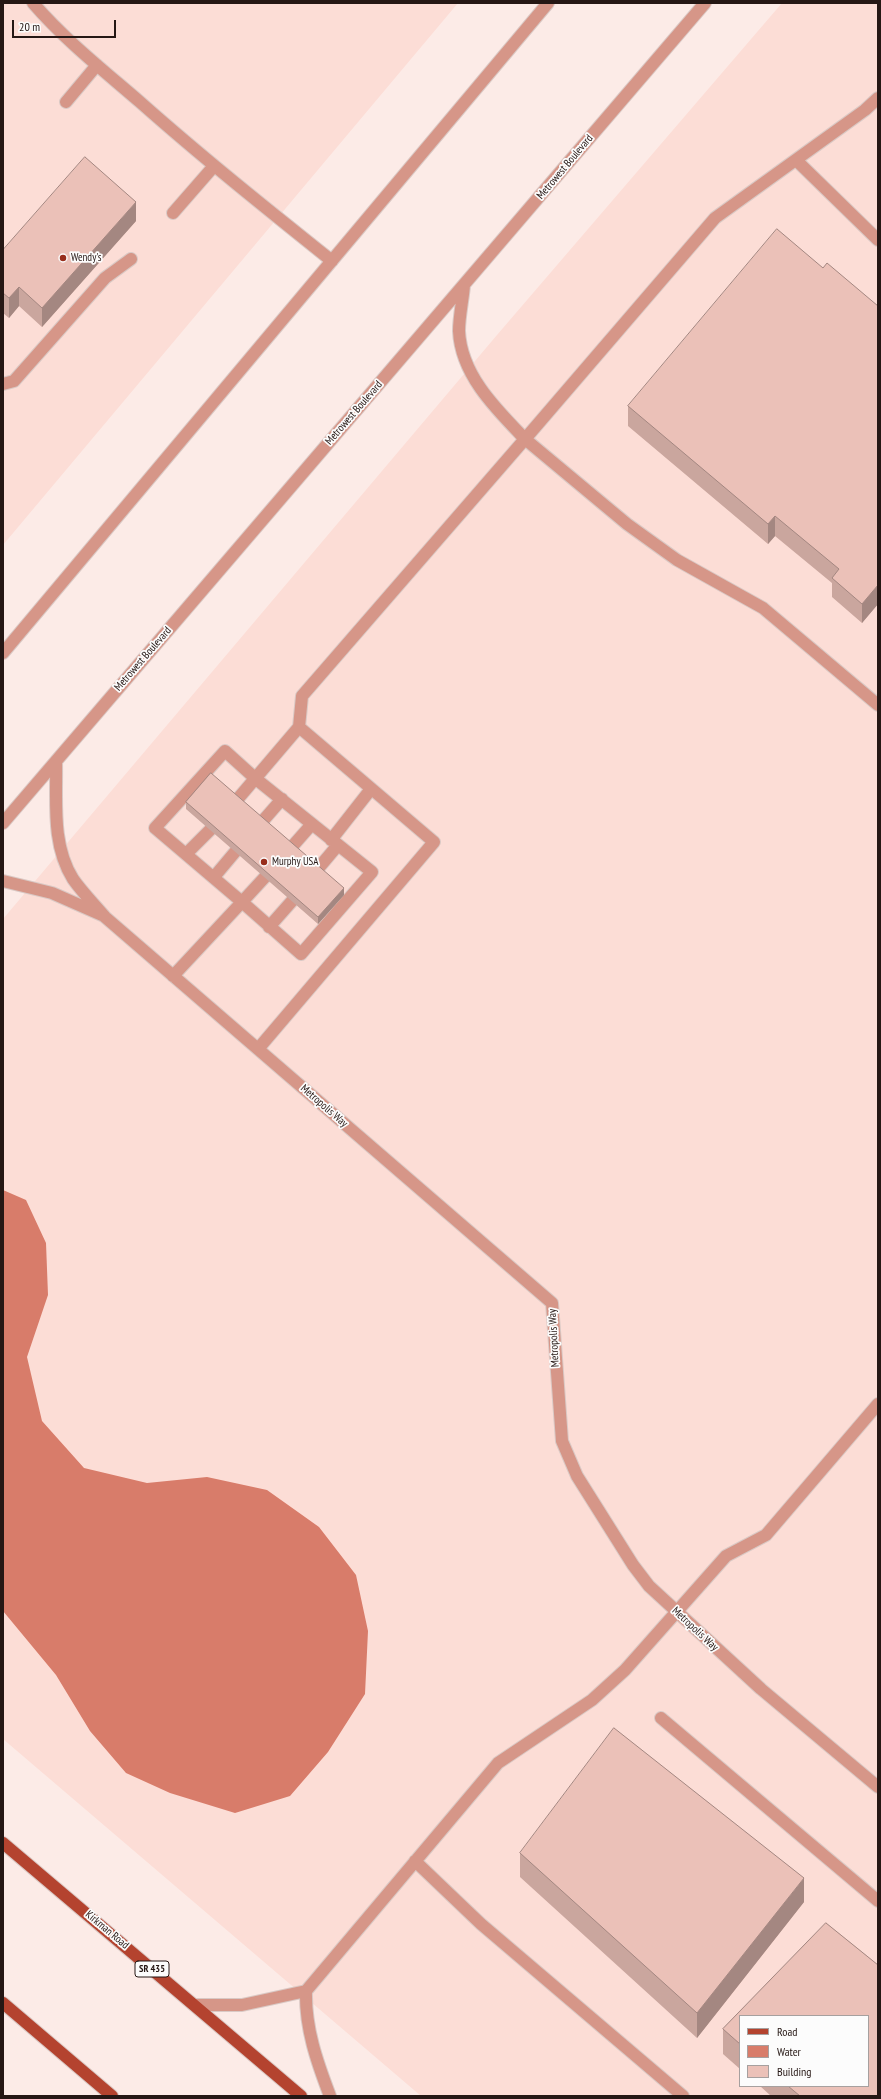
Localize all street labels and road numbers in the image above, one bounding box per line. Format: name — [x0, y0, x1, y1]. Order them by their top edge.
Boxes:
street label: Metrowest Boulevard — [534, 132, 596, 202]
street label: Metrowest Boulevard — [323, 378, 385, 448]
street label: Metrowest Boulevard — [112, 624, 174, 694]
street label: Metropolis Way — [298, 1082, 350, 1130]
street label: Metropolis Way — [546, 1308, 562, 1368]
street label: Metropolis Way — [669, 1604, 721, 1654]
street label: Kirkman Road — [83, 1908, 131, 1952]
road number: SR 435 — [135, 1961, 169, 1977]

